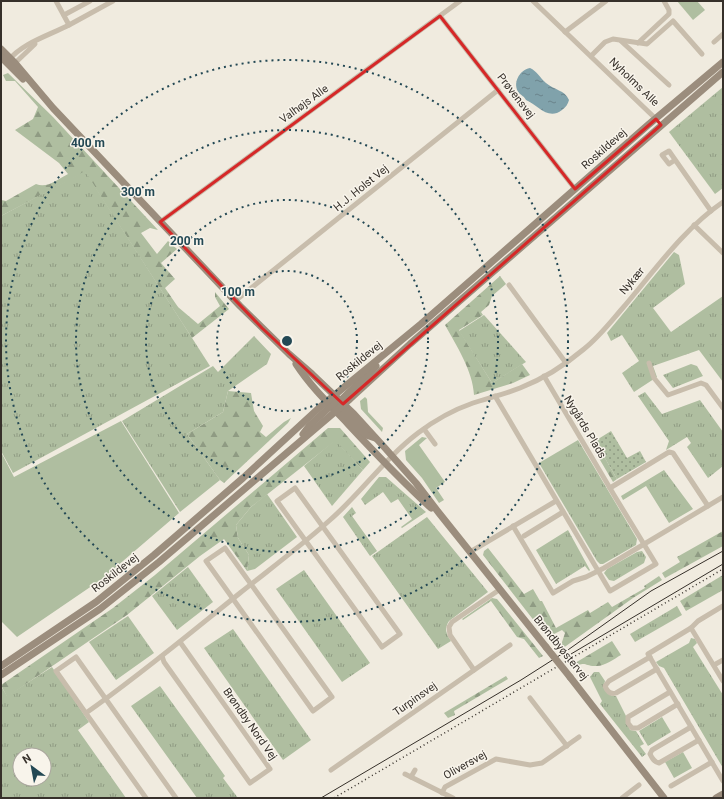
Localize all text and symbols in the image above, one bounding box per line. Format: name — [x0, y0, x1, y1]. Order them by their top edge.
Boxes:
street label: Nyholms Alle — [606, 55, 662, 109]
street label: Prøvensvej — [494, 71, 538, 121]
street label: Valhøjs Alle — [277, 82, 331, 126]
street label: Roskildevej — [579, 126, 629, 172]
text: 400 m — [71, 136, 105, 150]
street label: H.J. Holst Vej — [331, 162, 391, 214]
text: 300 m — [121, 185, 155, 199]
text: 200 m — [170, 234, 204, 248]
street label: Nykær — [617, 264, 647, 297]
text: 100 m — [221, 285, 255, 299]
centre of rings — [280, 334, 294, 348]
street label: Roskildevej — [333, 339, 385, 383]
street label: Nygårds Plads — [561, 393, 609, 461]
street label: Roskildevej — [89, 551, 141, 595]
street label: Brøndbyøstervej — [531, 613, 591, 683]
street label: Turpinsvej — [391, 679, 439, 719]
street label: Brøndby Nord Vej — [220, 685, 280, 763]
north arrow — [12, 747, 52, 787]
street label: Oliversvej — [441, 748, 489, 782]
text: N — [20, 751, 34, 767]

